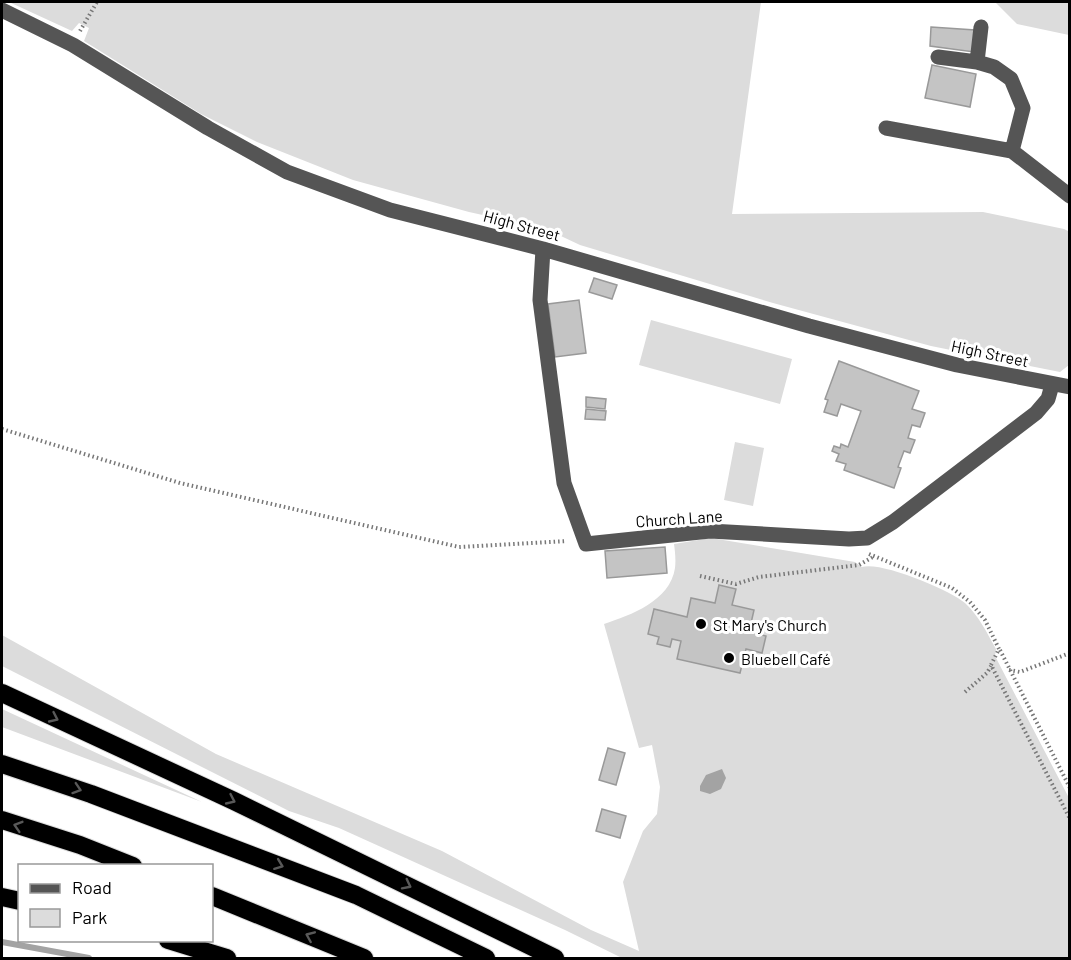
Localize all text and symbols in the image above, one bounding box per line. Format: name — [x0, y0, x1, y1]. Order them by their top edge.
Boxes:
street label: High Street — [482, 206, 562, 244]
street label: High Street — [950, 336, 1030, 370]
street label: Church Lane — [635, 505, 723, 531]
place label: St Mary's Church — [713, 615, 827, 634]
marker: St Mary's Church — [694, 617, 708, 631]
place label: Bluebell Café — [741, 649, 831, 668]
marker: Bluebell Café — [722, 651, 736, 665]
one-way arrow — [48, 711, 59, 723]
one-way arrow — [71, 782, 82, 794]
one-way arrow — [225, 792, 236, 804]
one-way arrow — [13, 820, 24, 833]
one-way arrow — [273, 858, 284, 870]
legend — [18, 864, 213, 942]
text: Road — [72, 876, 112, 898]
one-way arrow — [401, 877, 412, 889]
text: Park — [72, 906, 107, 928]
one-way arrow — [306, 931, 317, 943]

